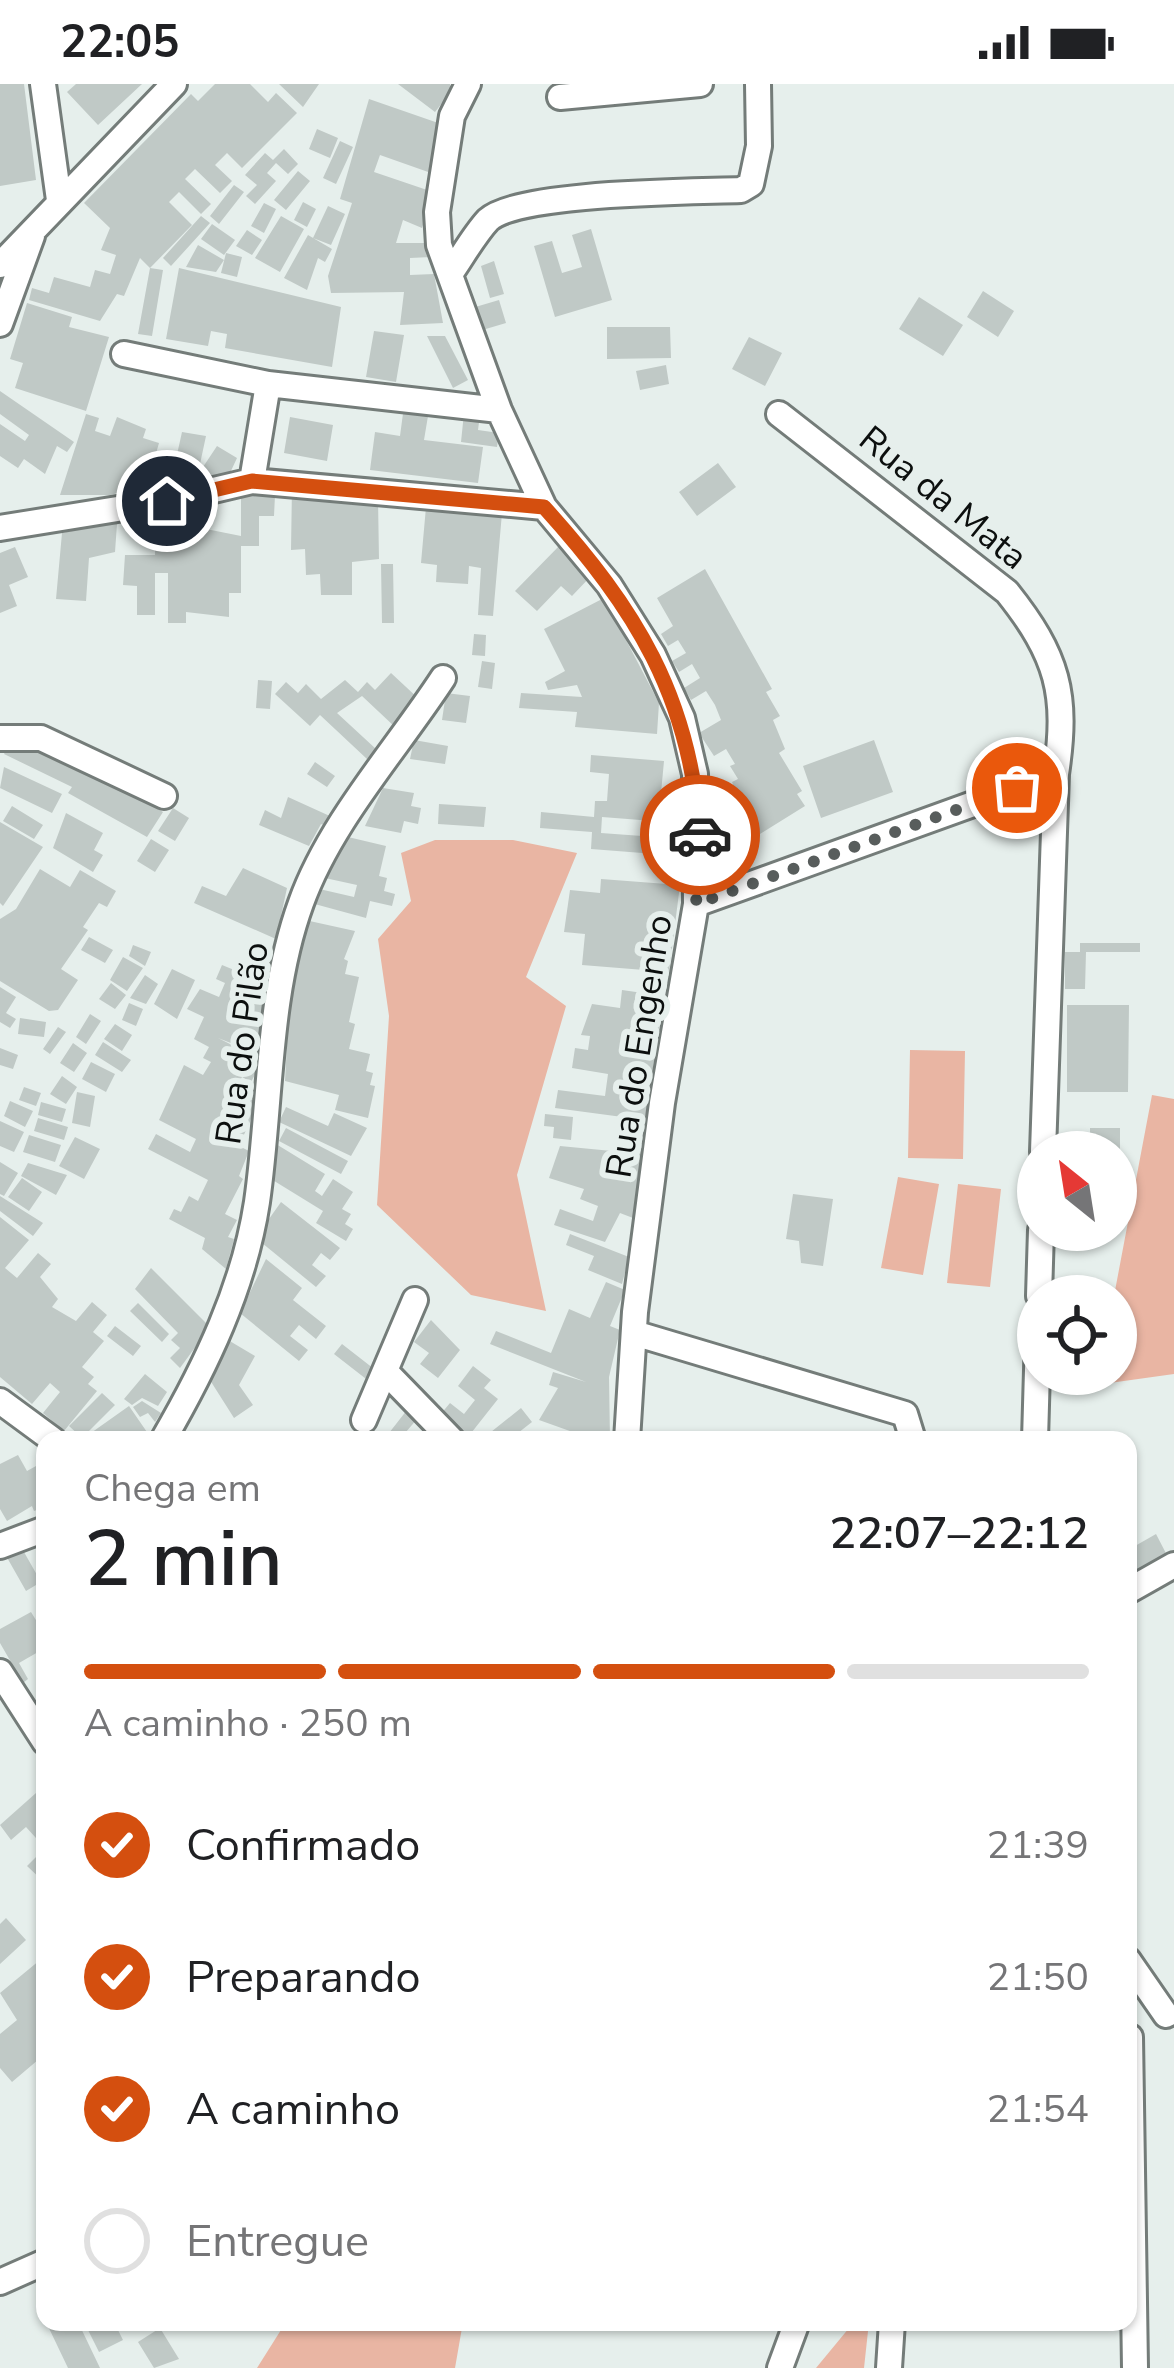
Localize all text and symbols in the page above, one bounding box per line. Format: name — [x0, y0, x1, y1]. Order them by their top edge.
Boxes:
text: 22:05 — [60, 12, 179, 73]
street label: Rua da Mata — [849, 415, 1038, 581]
pin — [116, 450, 218, 552]
icon: home — [134, 468, 200, 534]
pin — [966, 737, 1068, 839]
icon: bag — [984, 755, 1050, 821]
courier — [640, 775, 760, 895]
icon: car — [667, 802, 733, 868]
street label: Rua do Engenho — [595, 911, 684, 1181]
street label: Rua do Pilão — [204, 939, 281, 1148]
north arrow — [1017, 1131, 1137, 1251]
map controls — [1017, 1131, 1137, 1395]
button: locate — [1017, 1275, 1137, 1395]
text: Chega em — [84, 1462, 261, 1515]
text: 22:07–22:12 — [829, 1503, 1089, 1564]
text: 2 min — [84, 1506, 283, 1613]
text: A caminho · 250 m — [84, 1697, 412, 1750]
icon: check — [84, 1812, 150, 1878]
text: Confirmado — [186, 1815, 420, 1876]
text: 21:39 — [987, 1819, 1089, 1872]
icon: check — [84, 1944, 150, 2010]
text: Preparando — [186, 1947, 420, 2008]
text: 21:50 — [987, 1951, 1089, 2004]
icon: check — [84, 2076, 150, 2142]
text: A caminho — [186, 2079, 400, 2140]
text: 21:54 — [987, 2083, 1089, 2136]
text: Entregue — [186, 2211, 369, 2272]

